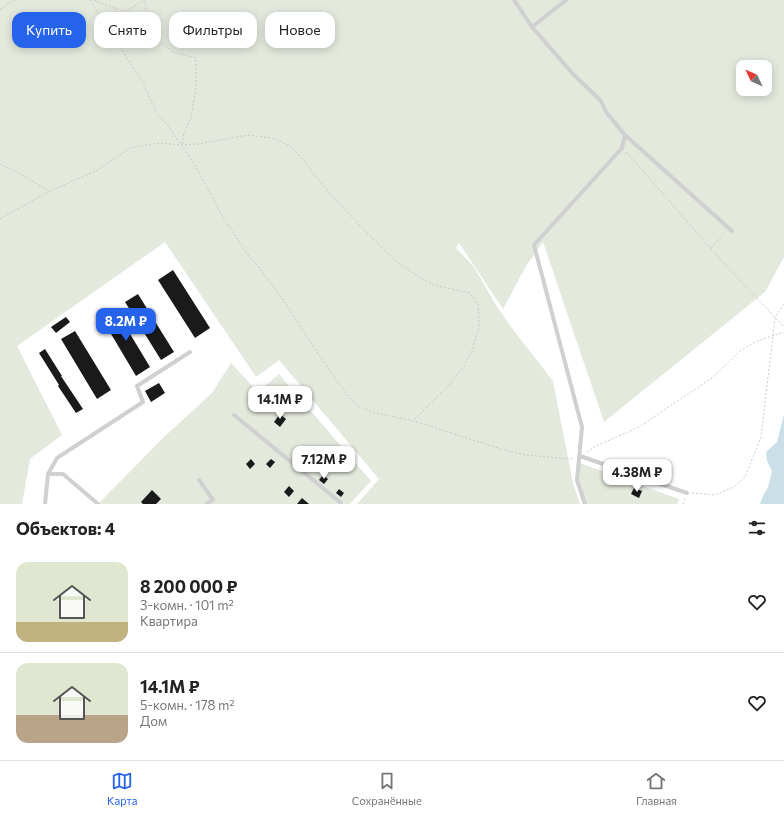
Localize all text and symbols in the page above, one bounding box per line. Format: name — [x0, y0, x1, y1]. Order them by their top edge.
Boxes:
chip: Купить — [12, 12, 86, 48]
chip: Снять — [94, 12, 161, 48]
chip: Фильтры — [169, 12, 257, 48]
chip: Новое — [265, 12, 335, 48]
north arrow — [736, 60, 772, 96]
map controls — [736, 60, 772, 96]
pin: 8.2M ₽ — [93, 308, 159, 342]
text: 8.2M ₽ — [105, 313, 147, 329]
pin: 14.1M ₽ — [243, 386, 317, 420]
text: 14.1M ₽ — [257, 391, 303, 407]
pin: 7.12M ₽ — [287, 446, 361, 480]
text: 7.12M ₽ — [301, 451, 347, 467]
pin: 4.38M ₽ — [600, 459, 674, 493]
text: 4.38M ₽ — [612, 464, 662, 480]
icon: filters — [746, 517, 768, 539]
text: Объектов: 4 — [16, 518, 115, 539]
text: 8 200 000 ₽ — [140, 576, 238, 597]
icon: home — [48, 578, 96, 626]
icon: heart — [746, 591, 768, 613]
text: 3-комн. · 101 m² — [140, 597, 234, 613]
text: Квартира — [140, 613, 198, 629]
text: 14.1M ₽ — [140, 676, 200, 697]
icon: home — [48, 679, 96, 727]
icon: heart — [746, 692, 768, 714]
text: 5-комн. · 178 m² — [140, 697, 234, 713]
text: Дом — [140, 713, 167, 729]
tab: Карта — [107, 770, 137, 807]
tab: Сохранённые — [352, 770, 422, 807]
tab: Главная — [636, 770, 677, 807]

